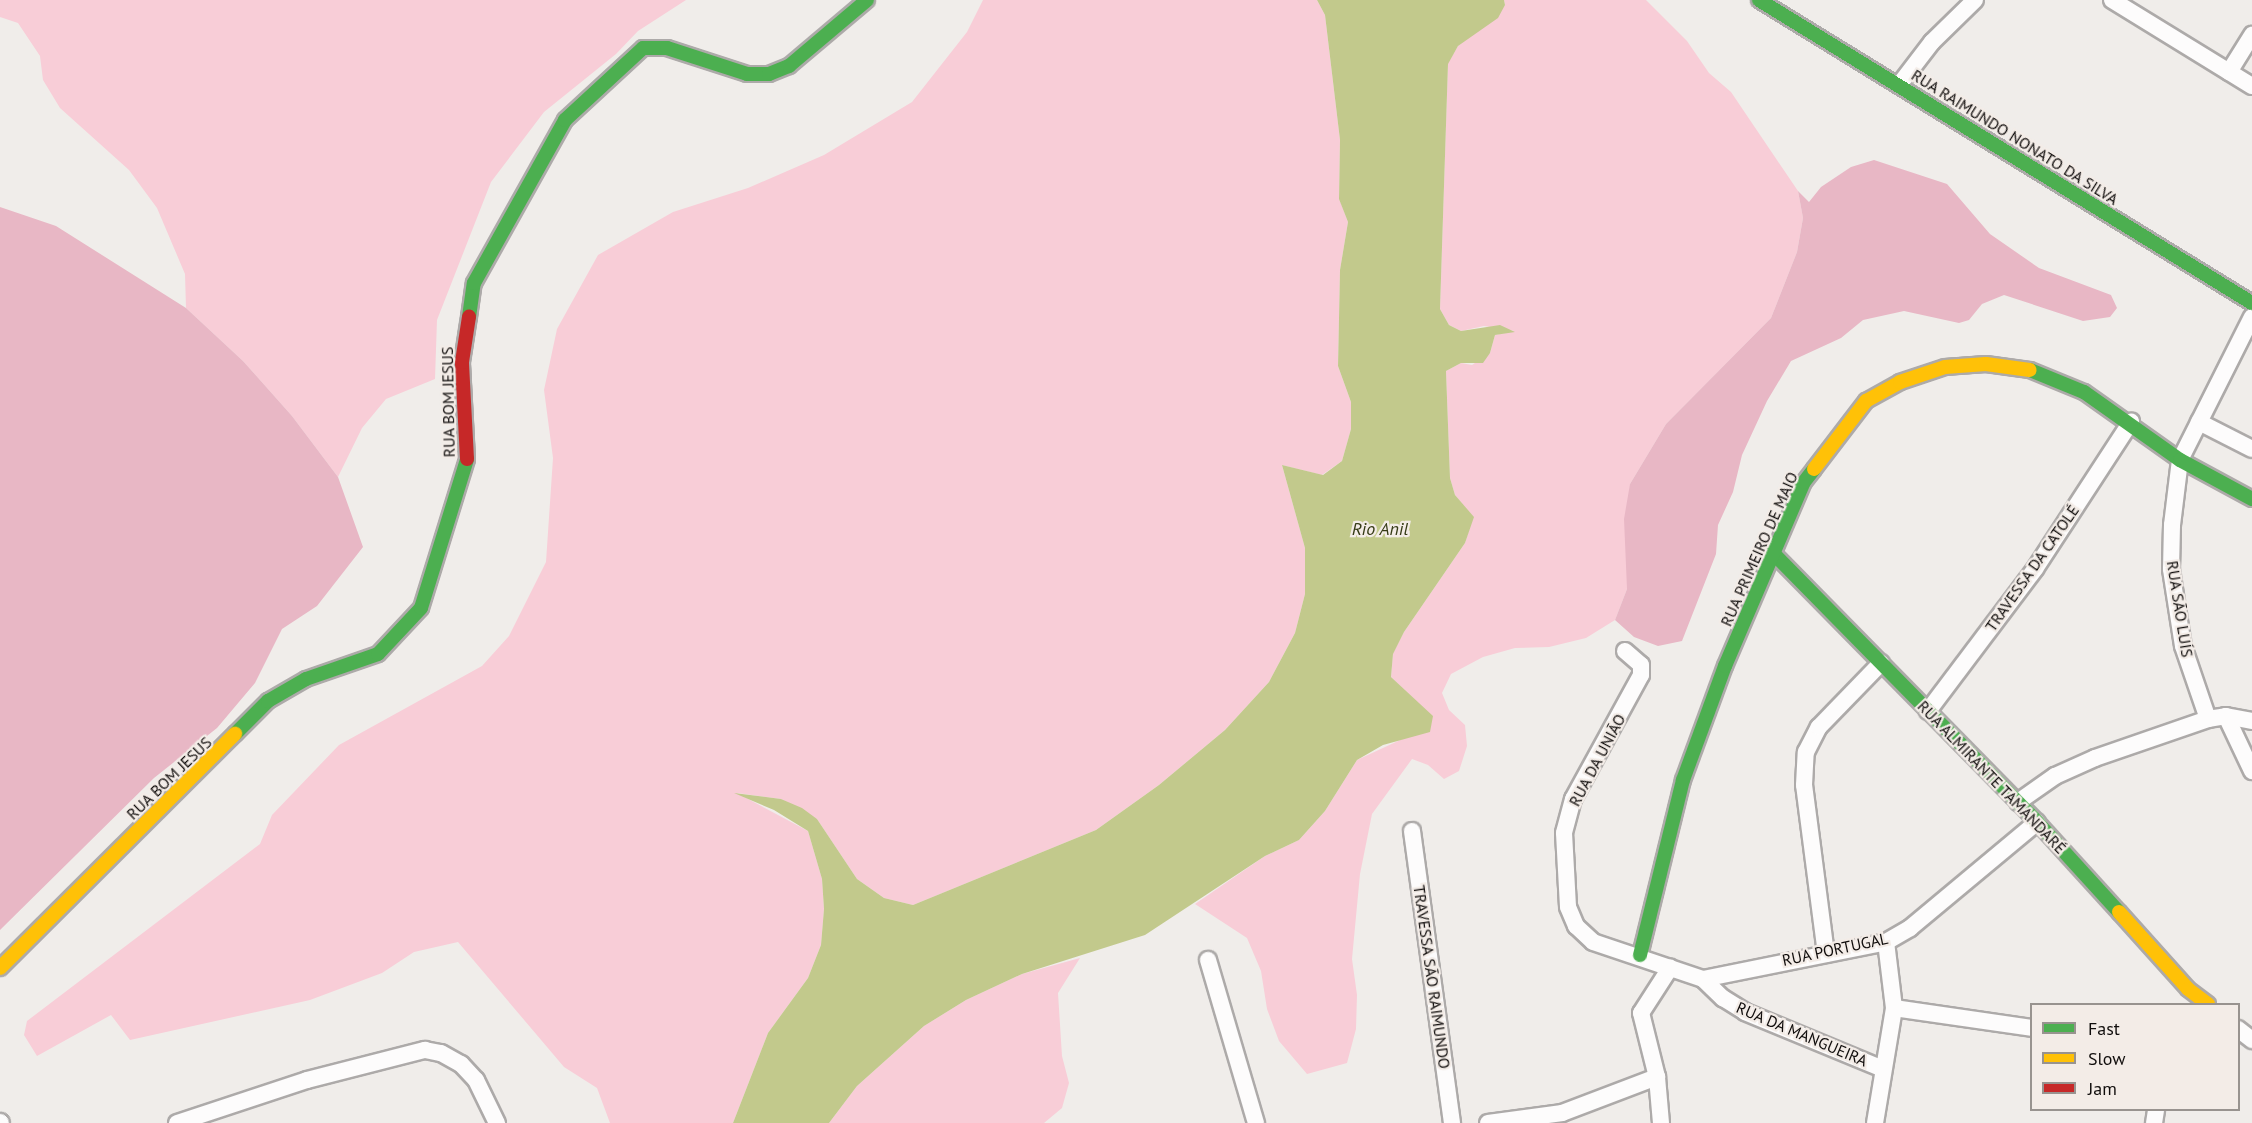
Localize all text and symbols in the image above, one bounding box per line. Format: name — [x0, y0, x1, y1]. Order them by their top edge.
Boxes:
street label: RUA RAIMUNDO NONATO DA SILVA — [1908, 65, 2122, 209]
street label: RUA BOM JESUS — [437, 346, 459, 458]
street label: RUA PRIMEIRO DE MAIO — [1716, 469, 1802, 629]
street label: TRAVESSA DA CATOLÉ — [1981, 500, 2083, 636]
water label: Rio Anil — [1351, 518, 1409, 540]
street label: RUA SÃO LUÍS — [2163, 559, 2197, 659]
street label: RUA ALMIRANTE TAMANDARÉ — [1913, 696, 2071, 858]
street label: RUA DA UNIÃO — [1564, 710, 1630, 810]
street label: RUA BOM JESUS — [122, 732, 216, 824]
street label: TRAVESSA SÃO RAIMUNDO — [1410, 884, 1454, 1070]
street label: RUA PORTUGAL — [1780, 928, 1890, 970]
street label: RUA DA MANGUEIRA — [1733, 997, 1871, 1071]
legend — [2030, 1003, 2240, 1111]
text: Fast — [2088, 1017, 2120, 1040]
text: Slow — [2088, 1047, 2126, 1070]
text: Jam — [2088, 1077, 2117, 1100]

